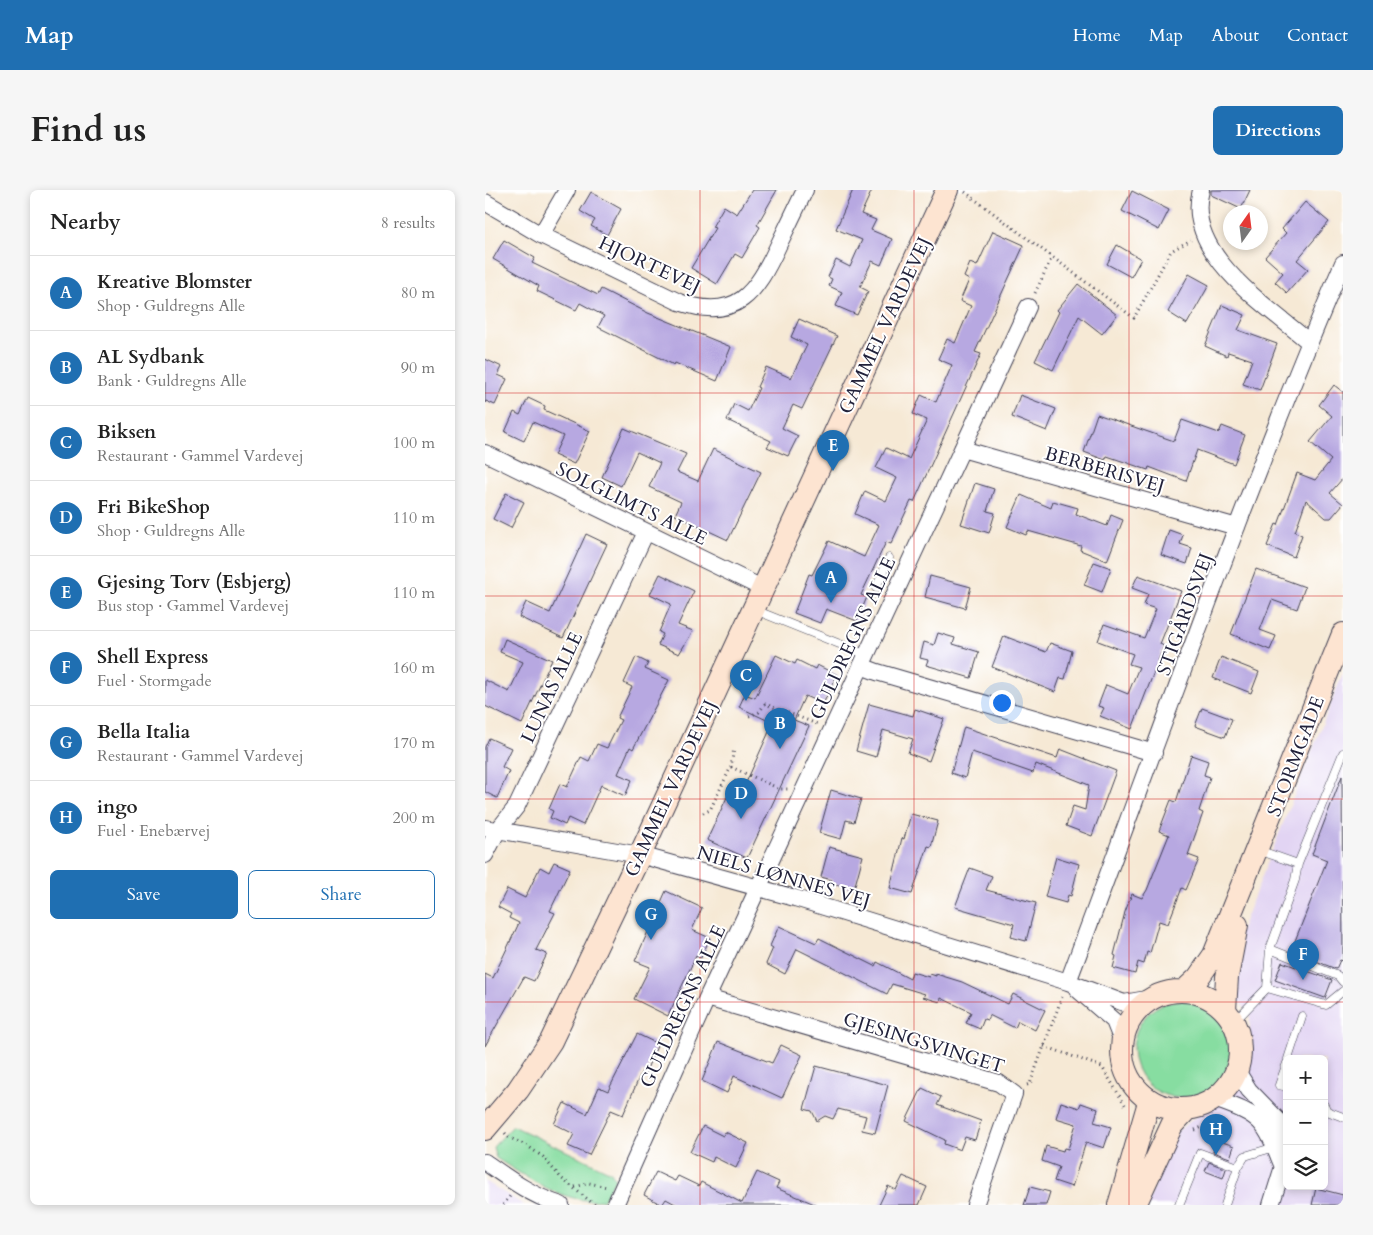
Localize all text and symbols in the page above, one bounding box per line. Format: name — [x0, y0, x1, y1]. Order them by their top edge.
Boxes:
text: Map — [25, 19, 74, 52]
text: Home — [1073, 23, 1121, 48]
text: Map — [1149, 23, 1183, 48]
text: About — [1211, 23, 1259, 48]
text: Contact — [1287, 23, 1348, 48]
text: Find us — [30, 106, 146, 154]
button: Directions — [1213, 106, 1343, 155]
north arrow — [1223, 205, 1268, 250]
text: Nearby — [50, 208, 121, 237]
text: 8 results — [381, 212, 435, 234]
street label: HJORTEVEJ — [594, 230, 705, 300]
street label: GAMMEL VARDEVEJ — [832, 233, 937, 418]
text: Kreative Blomster — [97, 269, 252, 295]
text: A — [60, 282, 72, 304]
text: 80 m — [401, 282, 435, 304]
text: Shop · Guldregns Alle — [97, 295, 245, 317]
text: AL Sydbank — [97, 344, 205, 370]
text: B — [60, 357, 72, 379]
text: 90 m — [401, 357, 435, 379]
text: Bank · Guldregns Alle — [97, 370, 247, 392]
text: Biksen — [97, 419, 156, 445]
pin: E — [817, 430, 849, 471]
text: C — [60, 432, 72, 454]
text: 100 m — [393, 432, 435, 454]
street label: BERBERISVEJ — [1042, 440, 1168, 500]
text: Restaurant · Gammel Vardevej — [97, 445, 303, 467]
street label: SOLGLIMTS ALLE — [552, 456, 711, 552]
text: Fri BikeShop — [97, 494, 210, 520]
text: D — [59, 507, 73, 529]
text: 110 m — [393, 507, 435, 529]
text: Shop · Guldregns Alle — [97, 520, 245, 542]
street label: STIGÅRDSVEJ — [1151, 549, 1219, 679]
street label: GULDREGNS ALLE — [804, 553, 900, 723]
pin: A — [815, 562, 847, 603]
text: Gjesing Torv (Esbjerg) — [97, 569, 292, 595]
text: E — [61, 582, 71, 604]
text: 110 m — [393, 582, 435, 604]
text: Bus stop · Gammel Vardevej — [97, 595, 289, 617]
street label: LUNAS ALLE — [515, 628, 589, 747]
text: Shell Express — [97, 644, 208, 670]
text: F — [61, 657, 71, 679]
text: 160 m — [393, 657, 435, 679]
pin: C — [730, 660, 762, 701]
text: Fuel · Stormgade — [97, 670, 212, 692]
your location — [989, 690, 1015, 716]
street label: STORMGADE — [1261, 693, 1331, 820]
street label: GAMMEL VARDEVEJ — [618, 696, 723, 881]
pin: B — [764, 708, 796, 749]
text: Bella Italia — [97, 719, 190, 745]
text: G — [59, 732, 73, 754]
text: 170 m — [393, 732, 435, 754]
text: Restaurant · Gammel Vardevej — [97, 745, 303, 767]
pin: D — [725, 778, 757, 819]
text: ingo — [97, 794, 138, 820]
text: H — [59, 807, 73, 829]
text: 200 m — [393, 807, 435, 829]
text: Fuel · Enebærvej — [97, 820, 210, 842]
street label: NIELS LØNNES VEJ — [694, 840, 874, 914]
button: Save — [50, 870, 238, 919]
button: Share — [248, 870, 435, 919]
pin: G — [635, 899, 667, 940]
street label: GULDREGNS ALLE — [634, 921, 732, 1092]
pin: F — [1287, 939, 1319, 980]
street label: GJESINGSVINGET — [840, 1006, 1008, 1080]
map controls — [1283, 1055, 1328, 1190]
button: + — [1283, 1055, 1328, 1100]
button: − — [1283, 1100, 1328, 1145]
pin: H — [1200, 1114, 1232, 1155]
button: layers — [1283, 1145, 1328, 1190]

